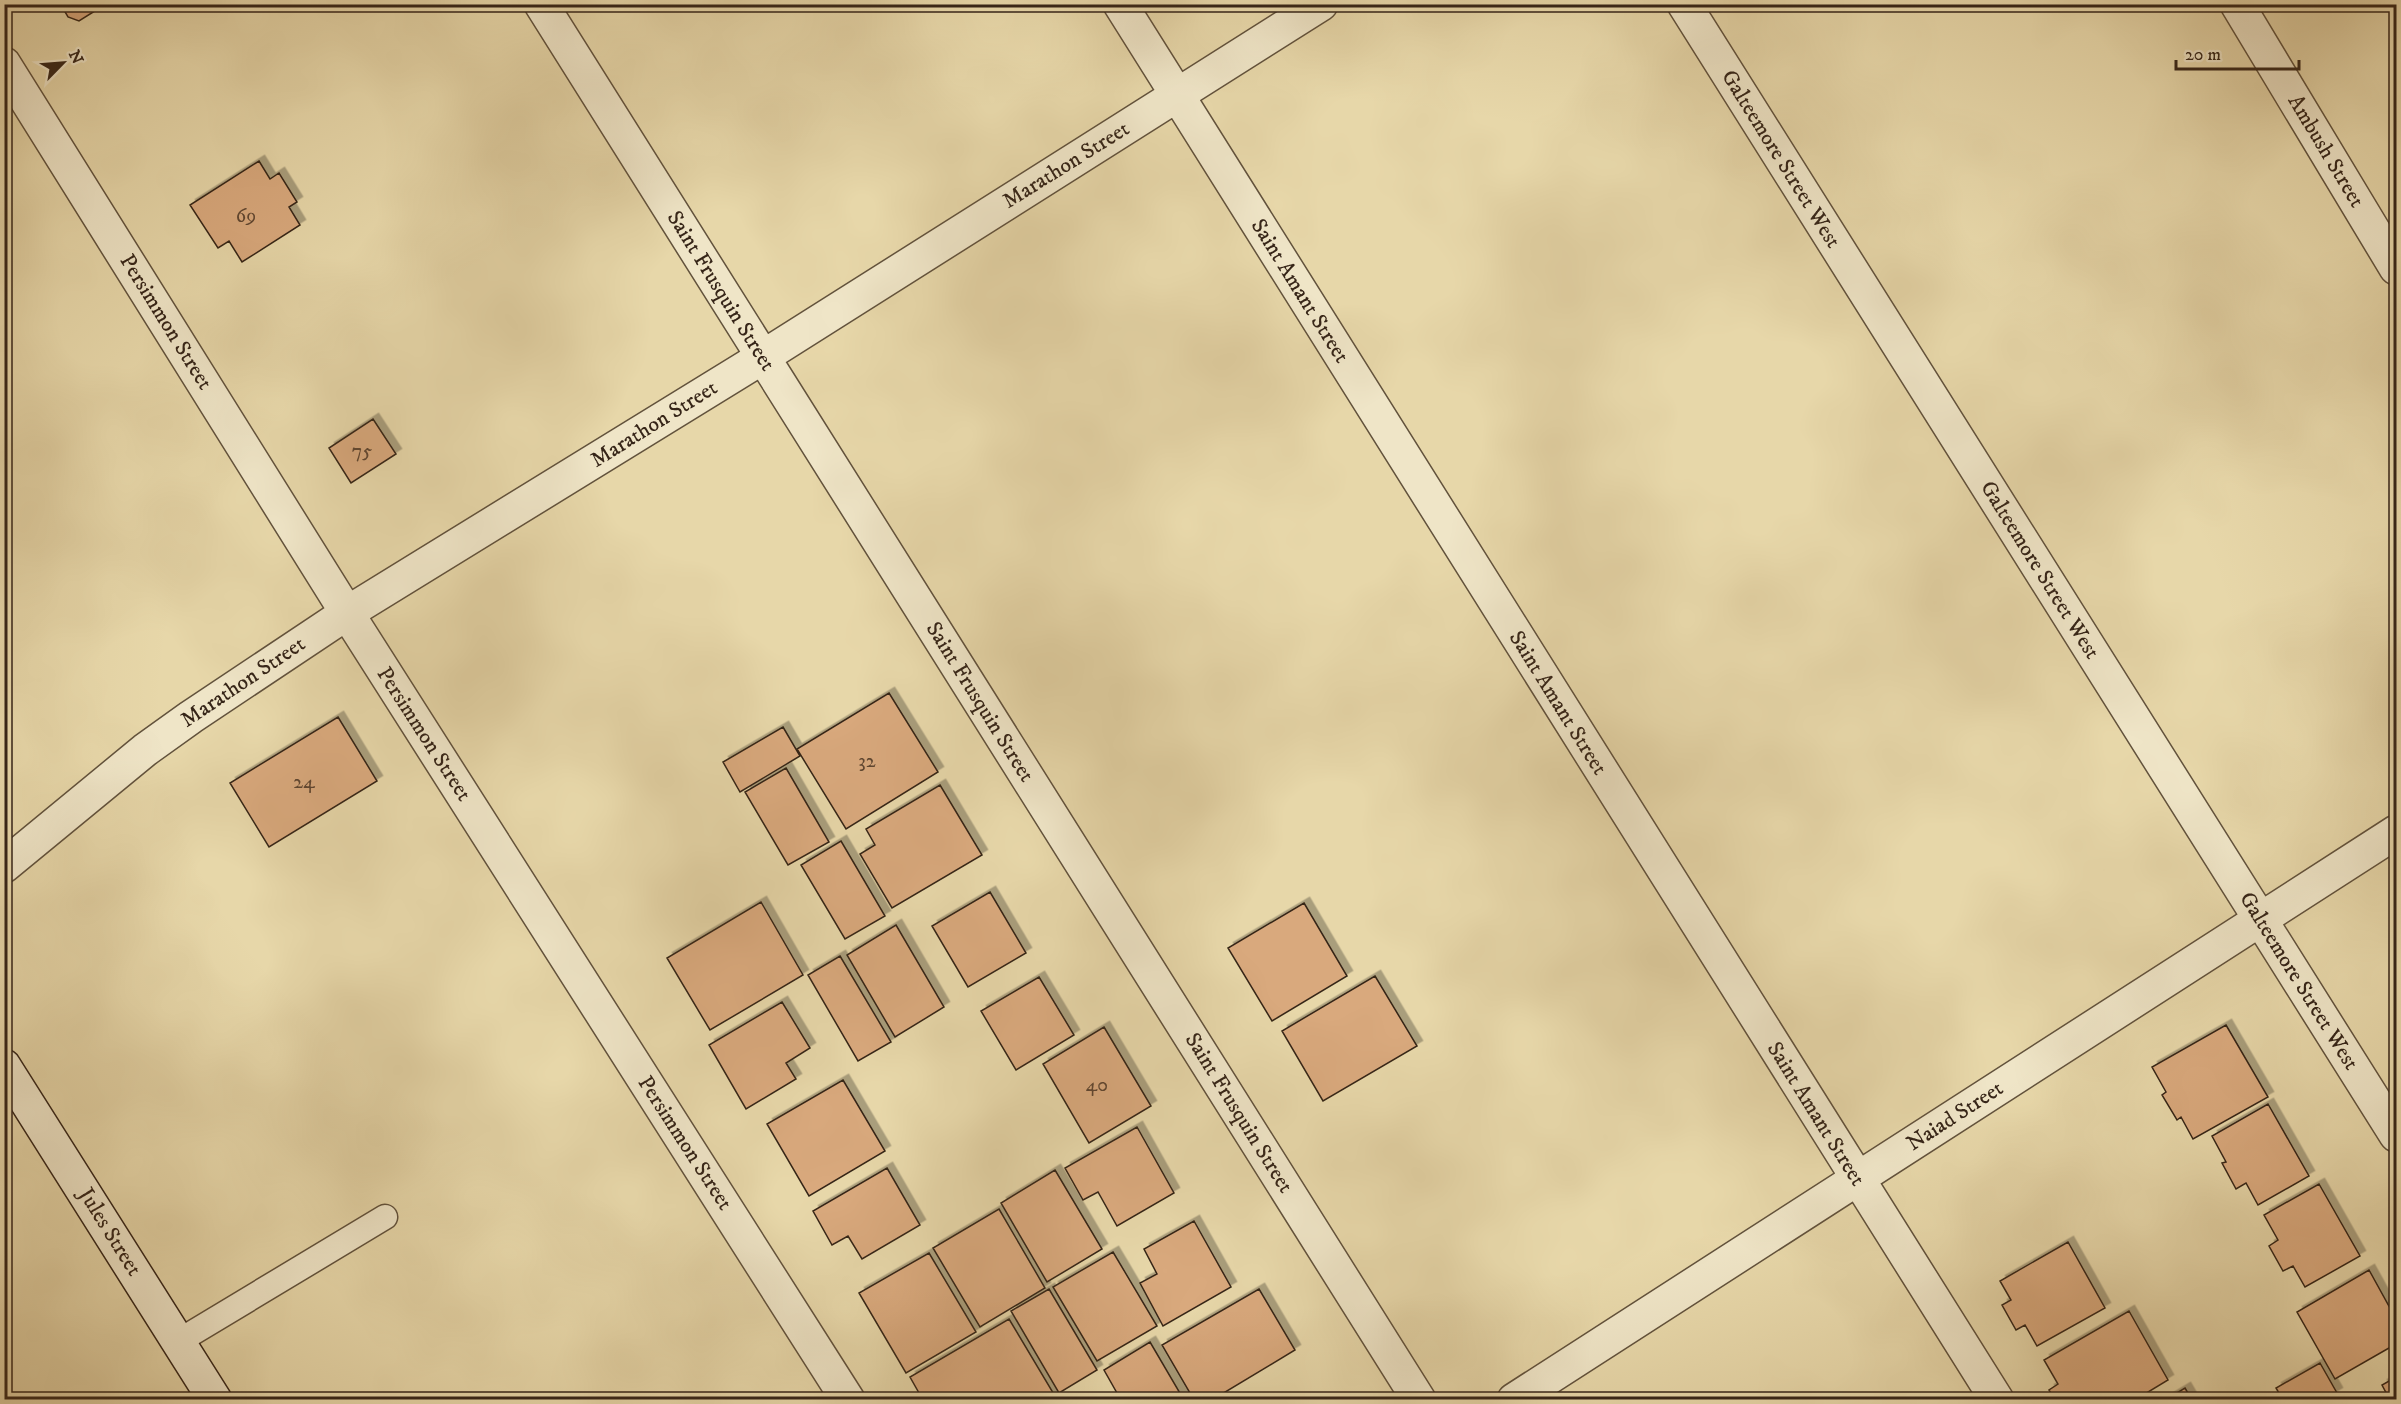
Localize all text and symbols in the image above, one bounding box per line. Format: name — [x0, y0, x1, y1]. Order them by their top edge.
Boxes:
north arrow — [33, 33, 93, 93]
scale bar — [2176, 33, 2299, 71]
text: 20 m — [2185, 44, 2221, 66]
text: N — [64, 47, 88, 67]
street label: Galteemore Street West — [1715, 65, 1847, 253]
street label: Ambush Street — [2282, 90, 2370, 212]
street label: Marathon Street — [998, 115, 1134, 215]
house number: 69 — [236, 204, 256, 229]
street label: Saint Frusquin Street — [661, 206, 781, 376]
street label: Saint Amant Street — [1245, 214, 1355, 368]
street label: Persimmon Street — [114, 249, 218, 395]
street label: Marathon Street — [586, 374, 722, 474]
house number: 75 — [352, 439, 372, 464]
street label: Galteemore Street West — [1974, 476, 2106, 664]
street label: Saint Frusquin Street — [920, 617, 1040, 787]
street label: Saint Amant Street — [1503, 626, 1613, 780]
street label: Marathon Street — [176, 630, 310, 734]
street label: Persimmon Street — [371, 662, 477, 806]
house number: 32 — [858, 749, 876, 774]
house number: 24 — [293, 770, 315, 795]
street label: Galteemore Street West — [2233, 887, 2365, 1075]
street label: Saint Frusquin Street — [1179, 1028, 1299, 1198]
street label: Saint Amant Street — [1761, 1037, 1871, 1191]
street label: Persimmon Street — [632, 1071, 738, 1215]
house number: 40 — [1086, 1073, 1108, 1098]
street label: Naiad Street — [1902, 1075, 2008, 1157]
street label: Jules Street — [71, 1181, 148, 1281]

